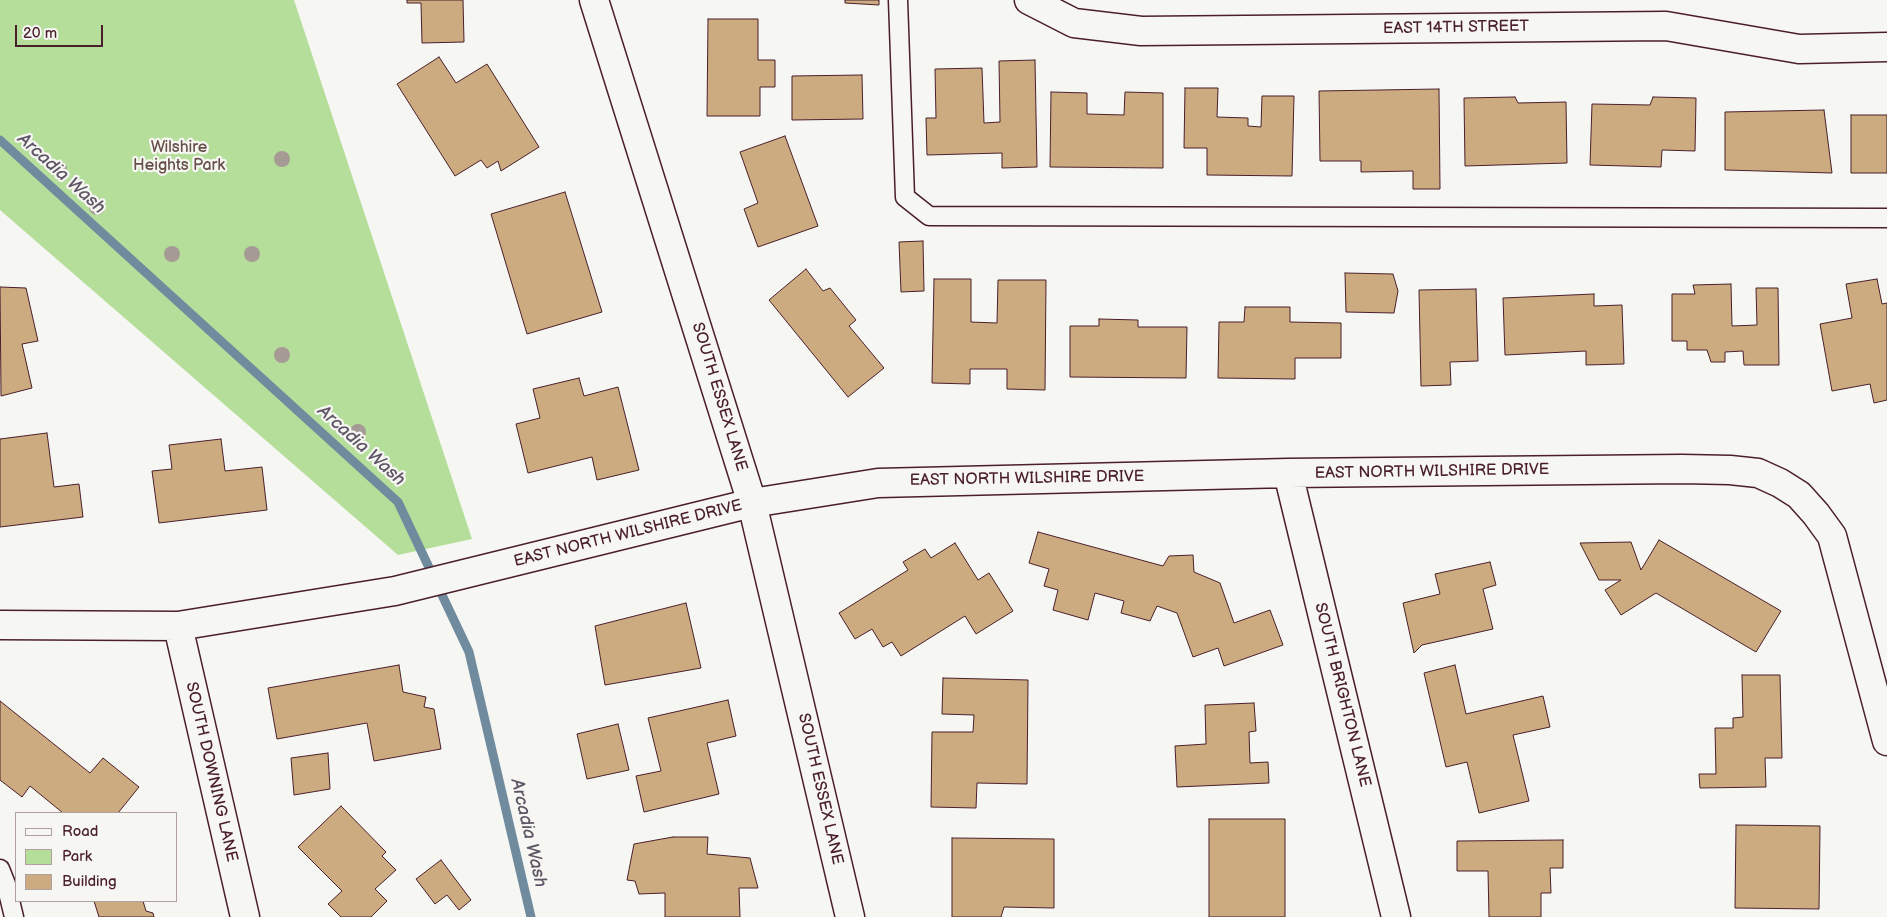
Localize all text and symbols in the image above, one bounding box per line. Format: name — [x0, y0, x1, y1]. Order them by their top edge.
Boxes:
scale bar — [18, 15, 105, 47]
street label: EAST 14TH STREET — [1383, 17, 1529, 39]
text: 20 m — [23, 24, 57, 43]
water label: Arcadia Wash — [13, 129, 109, 219]
park label: Wilshire Heights Park — [133, 138, 225, 176]
street label: SOUTH ESSEX LANE — [687, 320, 751, 474]
water label: Arcadia Wash — [313, 401, 409, 491]
street label: EAST NORTH WILSHIRE DRIVE — [1315, 460, 1549, 484]
street label: EAST NORTH WILSHIRE DRIVE — [910, 467, 1144, 491]
street label: EAST NORTH WILSHIRE DRIVE — [512, 496, 744, 572]
street label: SOUTH BRIGHTON LANE — [1310, 601, 1374, 789]
street label: SOUTH DOWNING LANE — [181, 680, 241, 864]
street label: SOUTH ESSEX LANE — [793, 712, 847, 866]
water label: Arcadia Wash — [505, 777, 551, 889]
legend — [15, 812, 178, 902]
text: Road — [62, 822, 98, 841]
text: Park — [62, 847, 92, 866]
text: Building — [62, 872, 117, 891]

